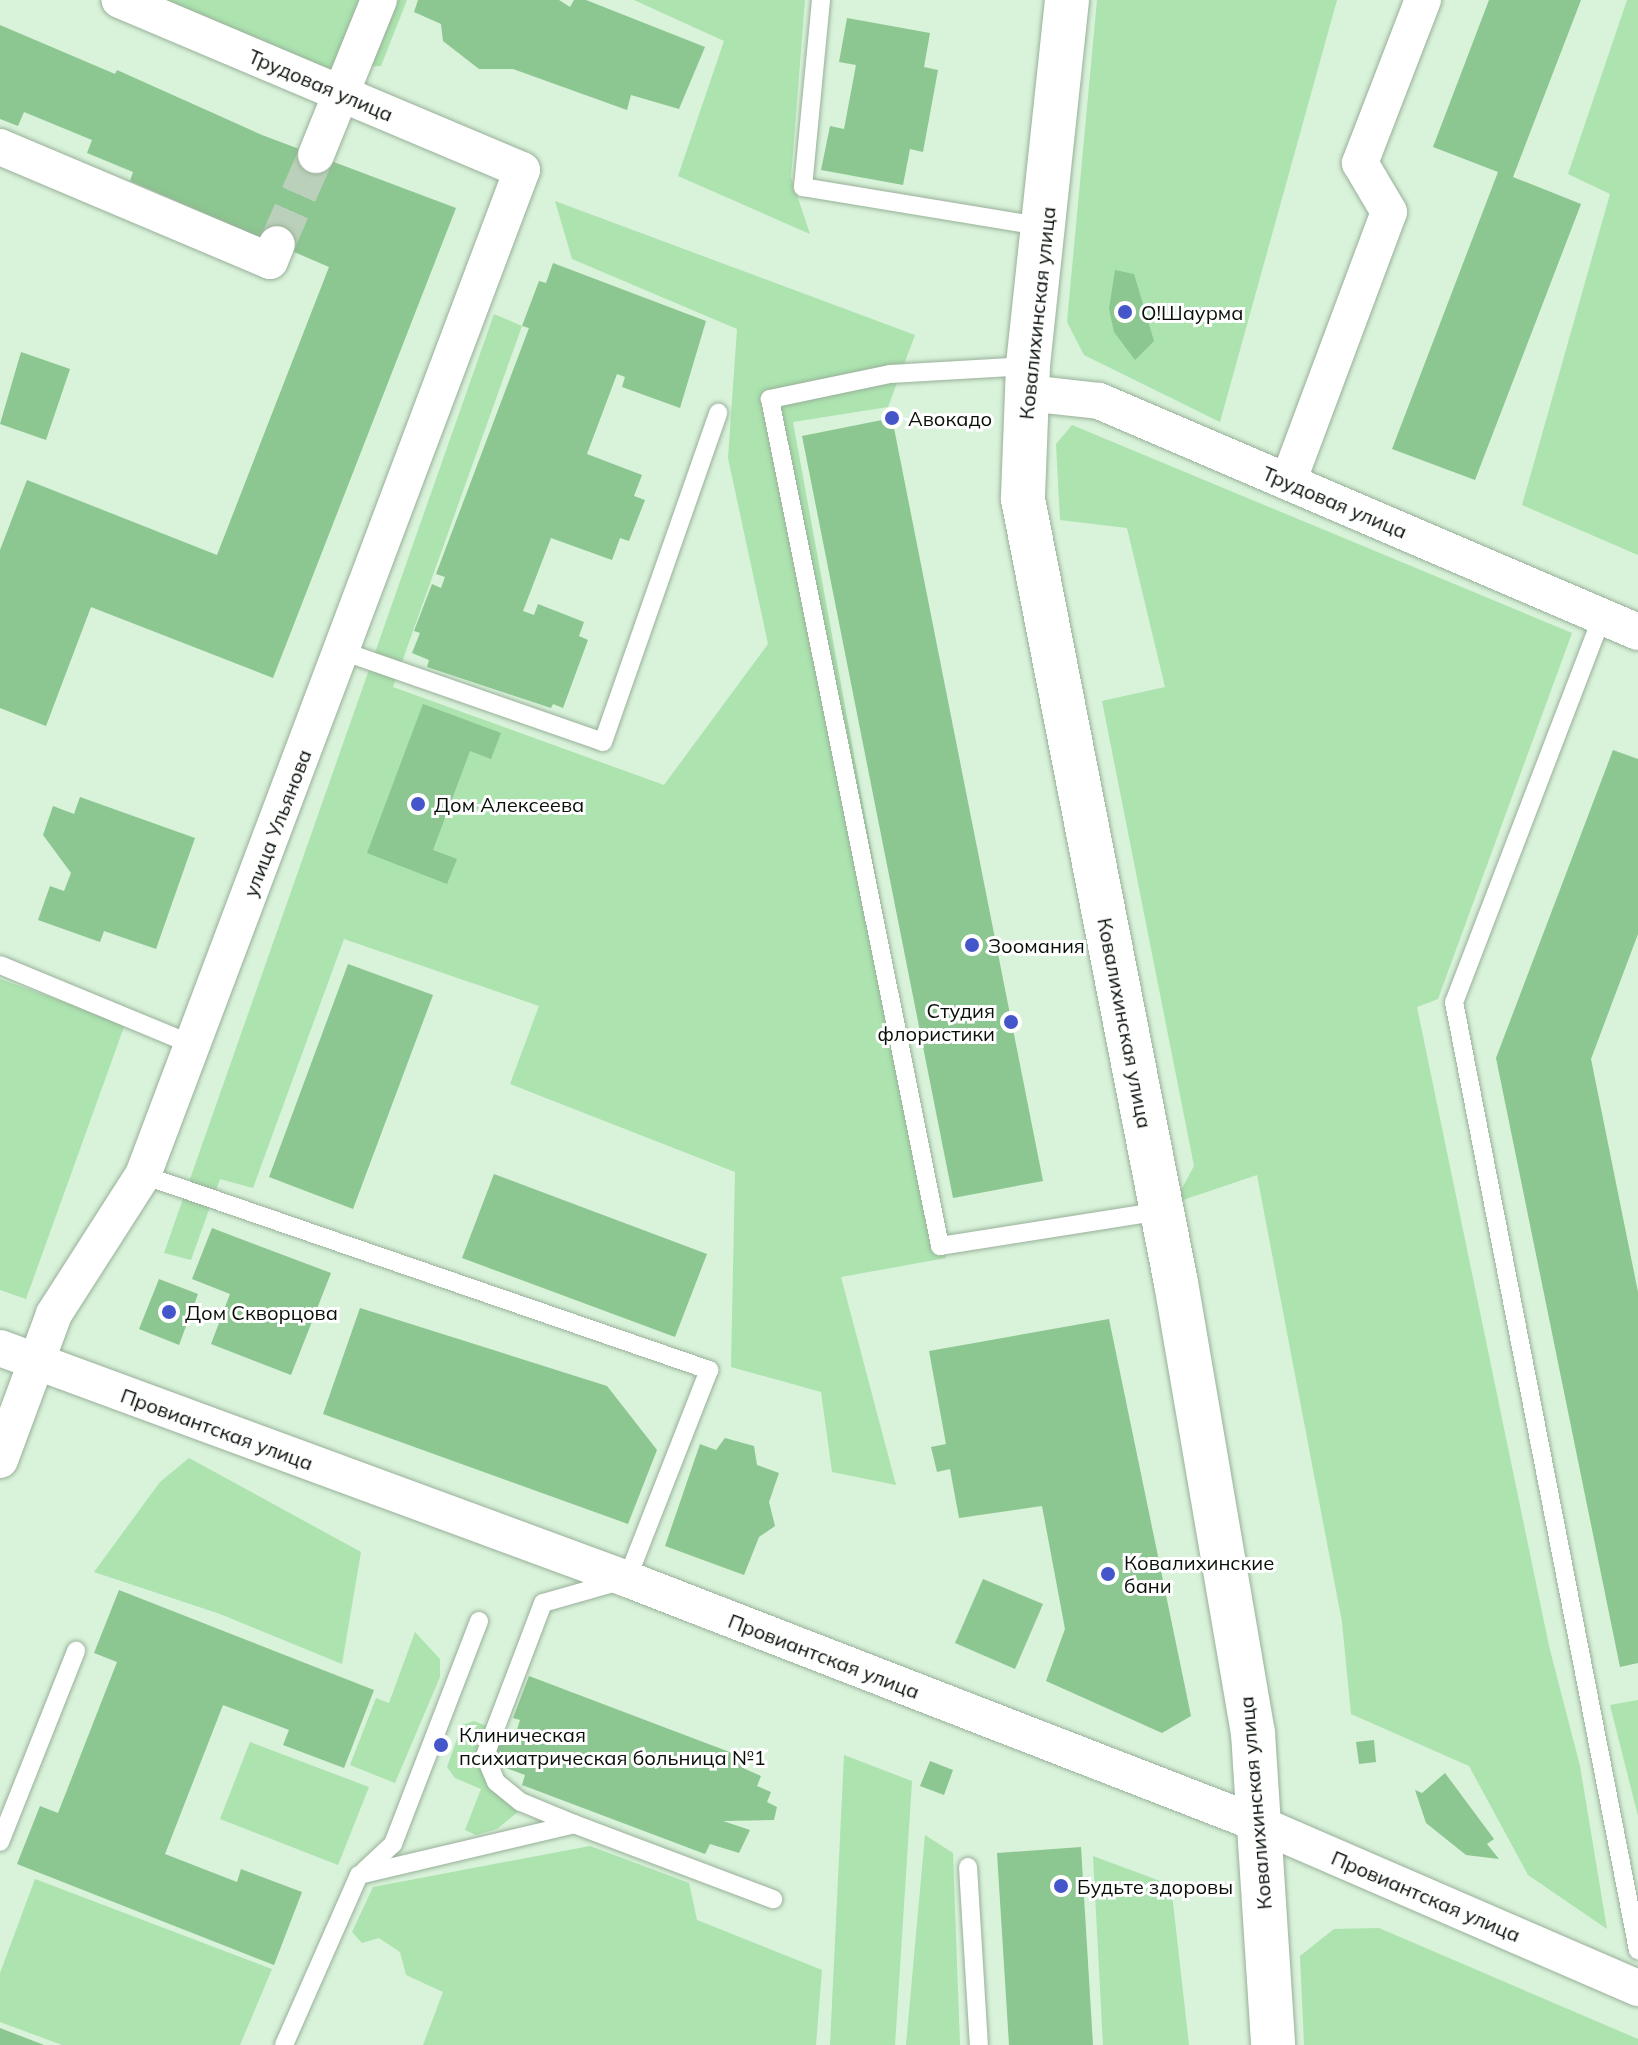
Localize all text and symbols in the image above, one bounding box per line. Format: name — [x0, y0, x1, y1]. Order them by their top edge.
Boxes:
street label: Трудовая улица — [245, 44, 397, 126]
street label: Ковалихинская улица — [1014, 205, 1060, 421]
place label: О!Шаурма — [1141, 300, 1244, 324]
marker: О!Шаурма — [1116, 303, 1134, 321]
place label: Авокадо — [908, 406, 992, 430]
marker: Авокадо — [883, 409, 901, 427]
street label: Трудовая улица — [1259, 461, 1411, 543]
street label: улица Ульянова — [238, 746, 316, 900]
place label: Дом Алексеева — [434, 792, 584, 816]
marker: Дом Алексеева — [409, 795, 427, 813]
street label: Ковалихинская улица — [1093, 916, 1157, 1130]
place label: Зоомания — [988, 933, 1085, 957]
marker: Зоомания — [963, 936, 981, 954]
place label: Студия флористики — [877, 998, 995, 1045]
marker: Студия флористики — [1002, 1013, 1020, 1031]
place label: Дом Скворцова — [185, 1300, 338, 1324]
marker: Дом Скворцова — [160, 1303, 178, 1321]
street label: Провиантская улица — [118, 1383, 316, 1475]
place label: Ковалихинские бани — [1124, 1550, 1274, 1597]
marker: Ковалихинские бани — [1099, 1565, 1117, 1583]
street label: Провиантская улица — [725, 1608, 923, 1704]
street label: Ковалихинская улица — [1234, 1695, 1276, 1911]
place label: Клиническая психиатрическая больница №1 — [459, 1722, 766, 1769]
marker: Клиническая психиатрическая больница №1 — [430, 1734, 452, 1756]
street label: Провиантская улица — [1328, 1845, 1524, 1947]
place label: Будьте здоровы — [1077, 1874, 1233, 1898]
marker: Будьте здоровы — [1052, 1877, 1070, 1895]

